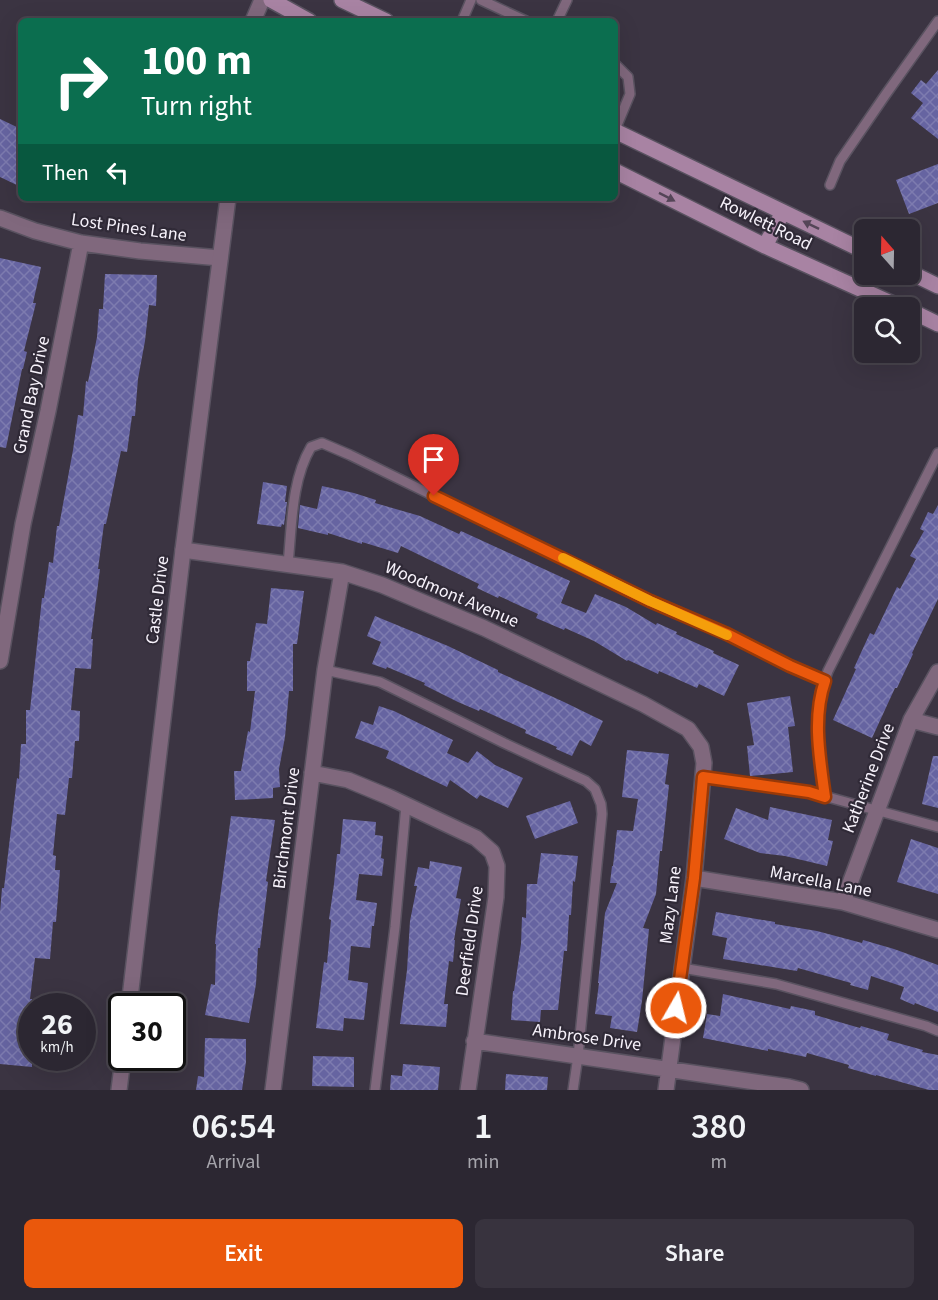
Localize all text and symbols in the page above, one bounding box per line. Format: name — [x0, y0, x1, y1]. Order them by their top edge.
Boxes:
text: 100 m — [141, 31, 252, 91]
icon: right — [42, 42, 120, 120]
text: Turn right — [141, 87, 252, 126]
icon: left — [101, 156, 134, 189]
text: Then — [42, 157, 89, 189]
street label: Rowlett Road — [715, 190, 816, 257]
one-way arrow — [659, 192, 676, 202]
street label: Lost Pines Lane — [70, 207, 188, 248]
north arrow — [854, 219, 920, 285]
map controls — [854, 219, 920, 363]
one-way arrow — [803, 221, 820, 230]
button: search — [854, 297, 920, 363]
street label: Grand Bay Drive — [7, 334, 56, 456]
pin — [408, 434, 459, 496]
icon: arrive — [417, 443, 450, 476]
street label: Castle Drive — [140, 554, 175, 646]
street label: Woodmont Avenue — [381, 555, 523, 634]
street label: Katherine Drive — [836, 719, 901, 837]
street label: Birchmont Drive — [267, 766, 306, 890]
street label: Marcella Lane — [768, 859, 874, 904]
street label: Mazy Lane — [653, 865, 688, 945]
street label: Deerfield Drive — [449, 884, 490, 998]
position arrow — [644, 976, 708, 1040]
speed limit sign: 30 — [108, 993, 186, 1071]
text: 26 — [41, 1003, 73, 1046]
street label: Ambrose Drive — [531, 1017, 643, 1058]
text: km/h — [40, 1037, 74, 1058]
text: 06:54 — [192, 1101, 275, 1152]
text: 1 — [474, 1101, 492, 1152]
text: 380 — [691, 1101, 746, 1152]
text: Arrival — [207, 1148, 260, 1176]
text: min — [467, 1148, 499, 1176]
text: m — [710, 1148, 727, 1176]
button: Exit — [24, 1219, 463, 1288]
button: Share — [475, 1219, 914, 1288]

